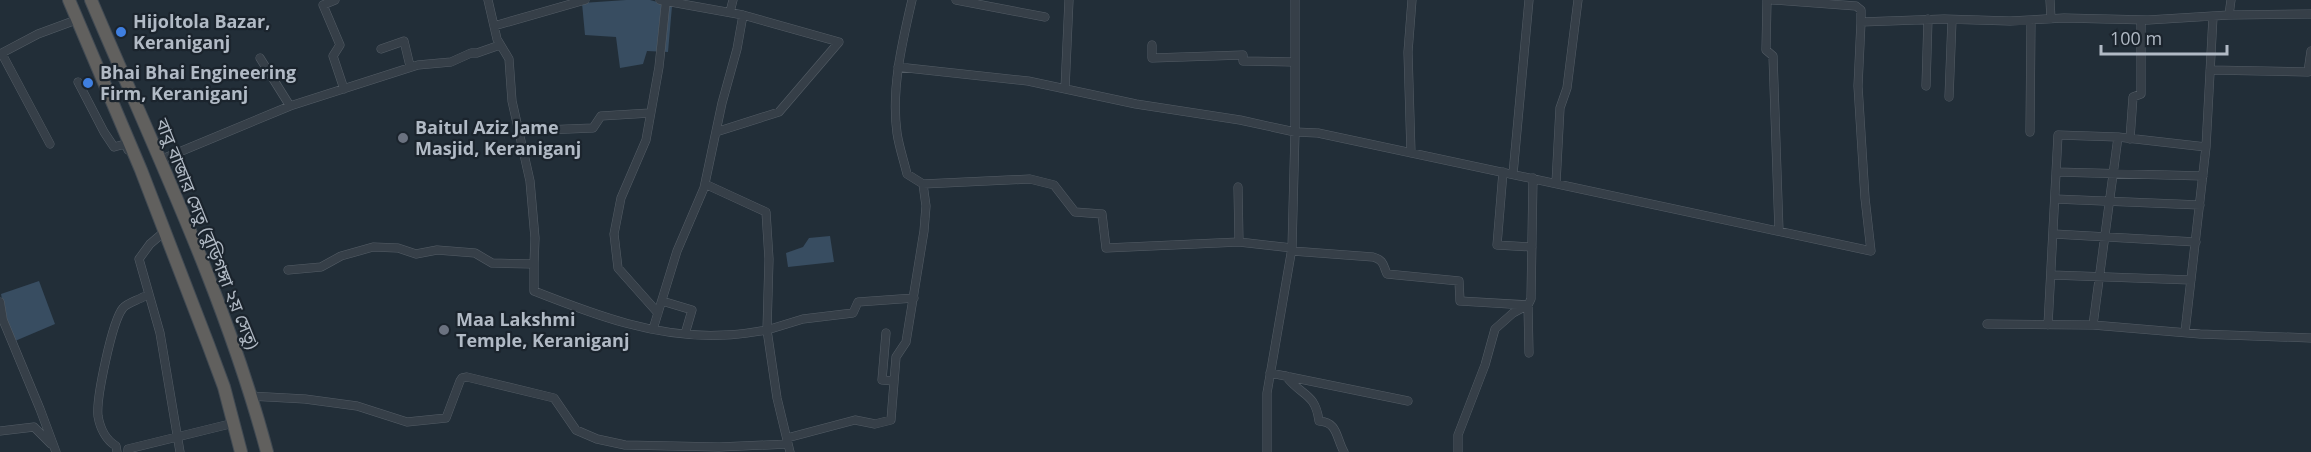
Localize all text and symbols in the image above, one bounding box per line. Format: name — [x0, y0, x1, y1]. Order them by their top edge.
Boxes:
place label: Hijoltola Bazar, Keraniganj — [133, 9, 270, 54]
scale bar — [2101, 18, 2227, 56]
marker: Hijoltola Bazar, Keraniganj — [114, 25, 128, 39]
text: 100 m — [2110, 26, 2162, 50]
place label: Bhai Bhai Engineering Firm, Keraniganj — [100, 60, 296, 105]
marker: Bhai Bhai Engineering Firm, Keraniganj — [81, 76, 95, 90]
street label: বাবু বাজার সেতু (বুড়িগঙ্গা ২য় সেতু) — [150, 114, 265, 353]
place label: Baitul Aziz Jame Masjid, Keraniganj — [415, 115, 581, 160]
marker: Baitul Aziz Jame Masjid, Keraniganj — [396, 131, 410, 145]
place label: Maa Lakshmi Temple, Keraniganj — [456, 307, 629, 352]
marker: Maa Lakshmi Temple, Keraniganj — [437, 323, 451, 337]

